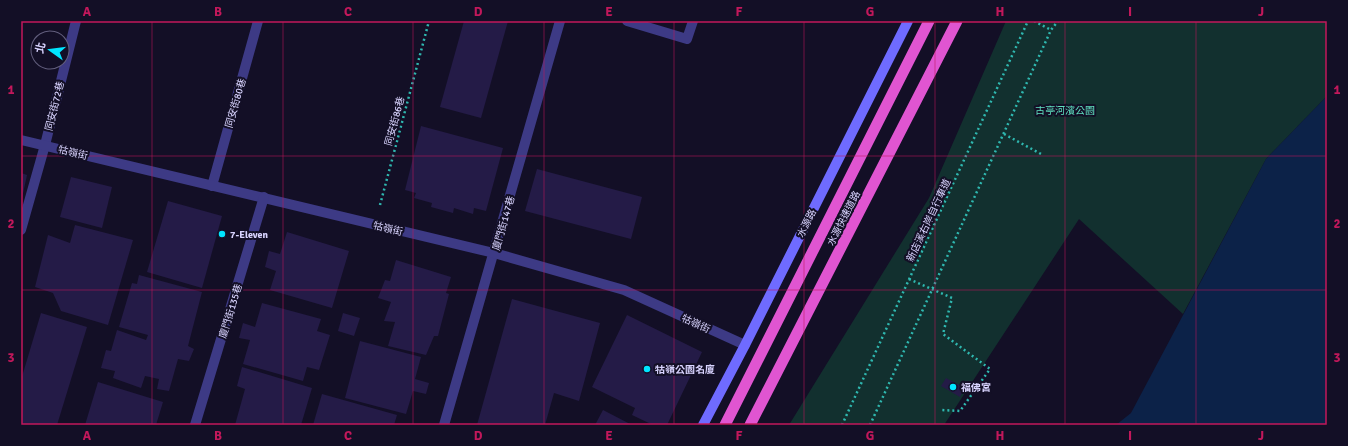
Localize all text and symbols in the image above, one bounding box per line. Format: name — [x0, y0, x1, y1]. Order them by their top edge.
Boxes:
text: A — [83, 4, 92, 20]
text: B — [214, 4, 222, 20]
text: C — [344, 4, 352, 20]
text: D — [474, 4, 483, 20]
text: E — [605, 4, 613, 20]
text: F — [736, 4, 743, 20]
text: G — [866, 4, 874, 20]
text: H — [996, 4, 1004, 20]
text: I — [1128, 4, 1132, 20]
text: J — [1258, 4, 1264, 20]
north arrow — [30, 30, 70, 70]
text: 北 — [33, 41, 48, 55]
street label: 同安街80巷 — [223, 77, 249, 129]
street label: 同安街72巷 — [43, 80, 67, 132]
text: 1 — [7, 82, 15, 98]
text: 1 — [1333, 82, 1341, 98]
street label: 同安街86巷 — [383, 95, 407, 147]
park label: 古亭河濱公園 — [1035, 105, 1095, 117]
street label: 牯嶺街 — [57, 144, 89, 162]
street label: 新店溪右岸自行車道 — [904, 177, 953, 264]
street label: 水源快速道路 — [825, 189, 863, 248]
street label: 廈門街147巷 — [490, 195, 517, 252]
street label: 水源路 — [795, 207, 819, 240]
text: 2 — [7, 216, 15, 232]
text: 2 — [1333, 216, 1341, 232]
street label: 牯嶺街 — [372, 220, 404, 238]
marker: 7-Eleven — [217, 229, 227, 239]
place label: 7-Eleven — [230, 229, 268, 241]
street label: 廈門街135巷 — [217, 283, 245, 340]
street label: 牯嶺街 — [679, 312, 712, 335]
text: 3 — [7, 350, 15, 366]
text: 3 — [1333, 350, 1341, 366]
marker: 牯嶺公園名廈 — [642, 364, 652, 374]
place label: 牯嶺公園名廈 — [655, 364, 715, 376]
marker: 福佛宮 — [948, 382, 958, 392]
place label: 福佛宮 — [961, 382, 991, 394]
text: A — [83, 428, 92, 444]
text: B — [214, 428, 222, 444]
text: C — [344, 428, 352, 444]
text: D — [474, 428, 483, 444]
text: E — [605, 428, 613, 444]
text: F — [736, 428, 743, 444]
text: G — [866, 428, 874, 444]
text: H — [996, 428, 1004, 444]
text: I — [1128, 428, 1132, 444]
text: J — [1258, 428, 1264, 444]

